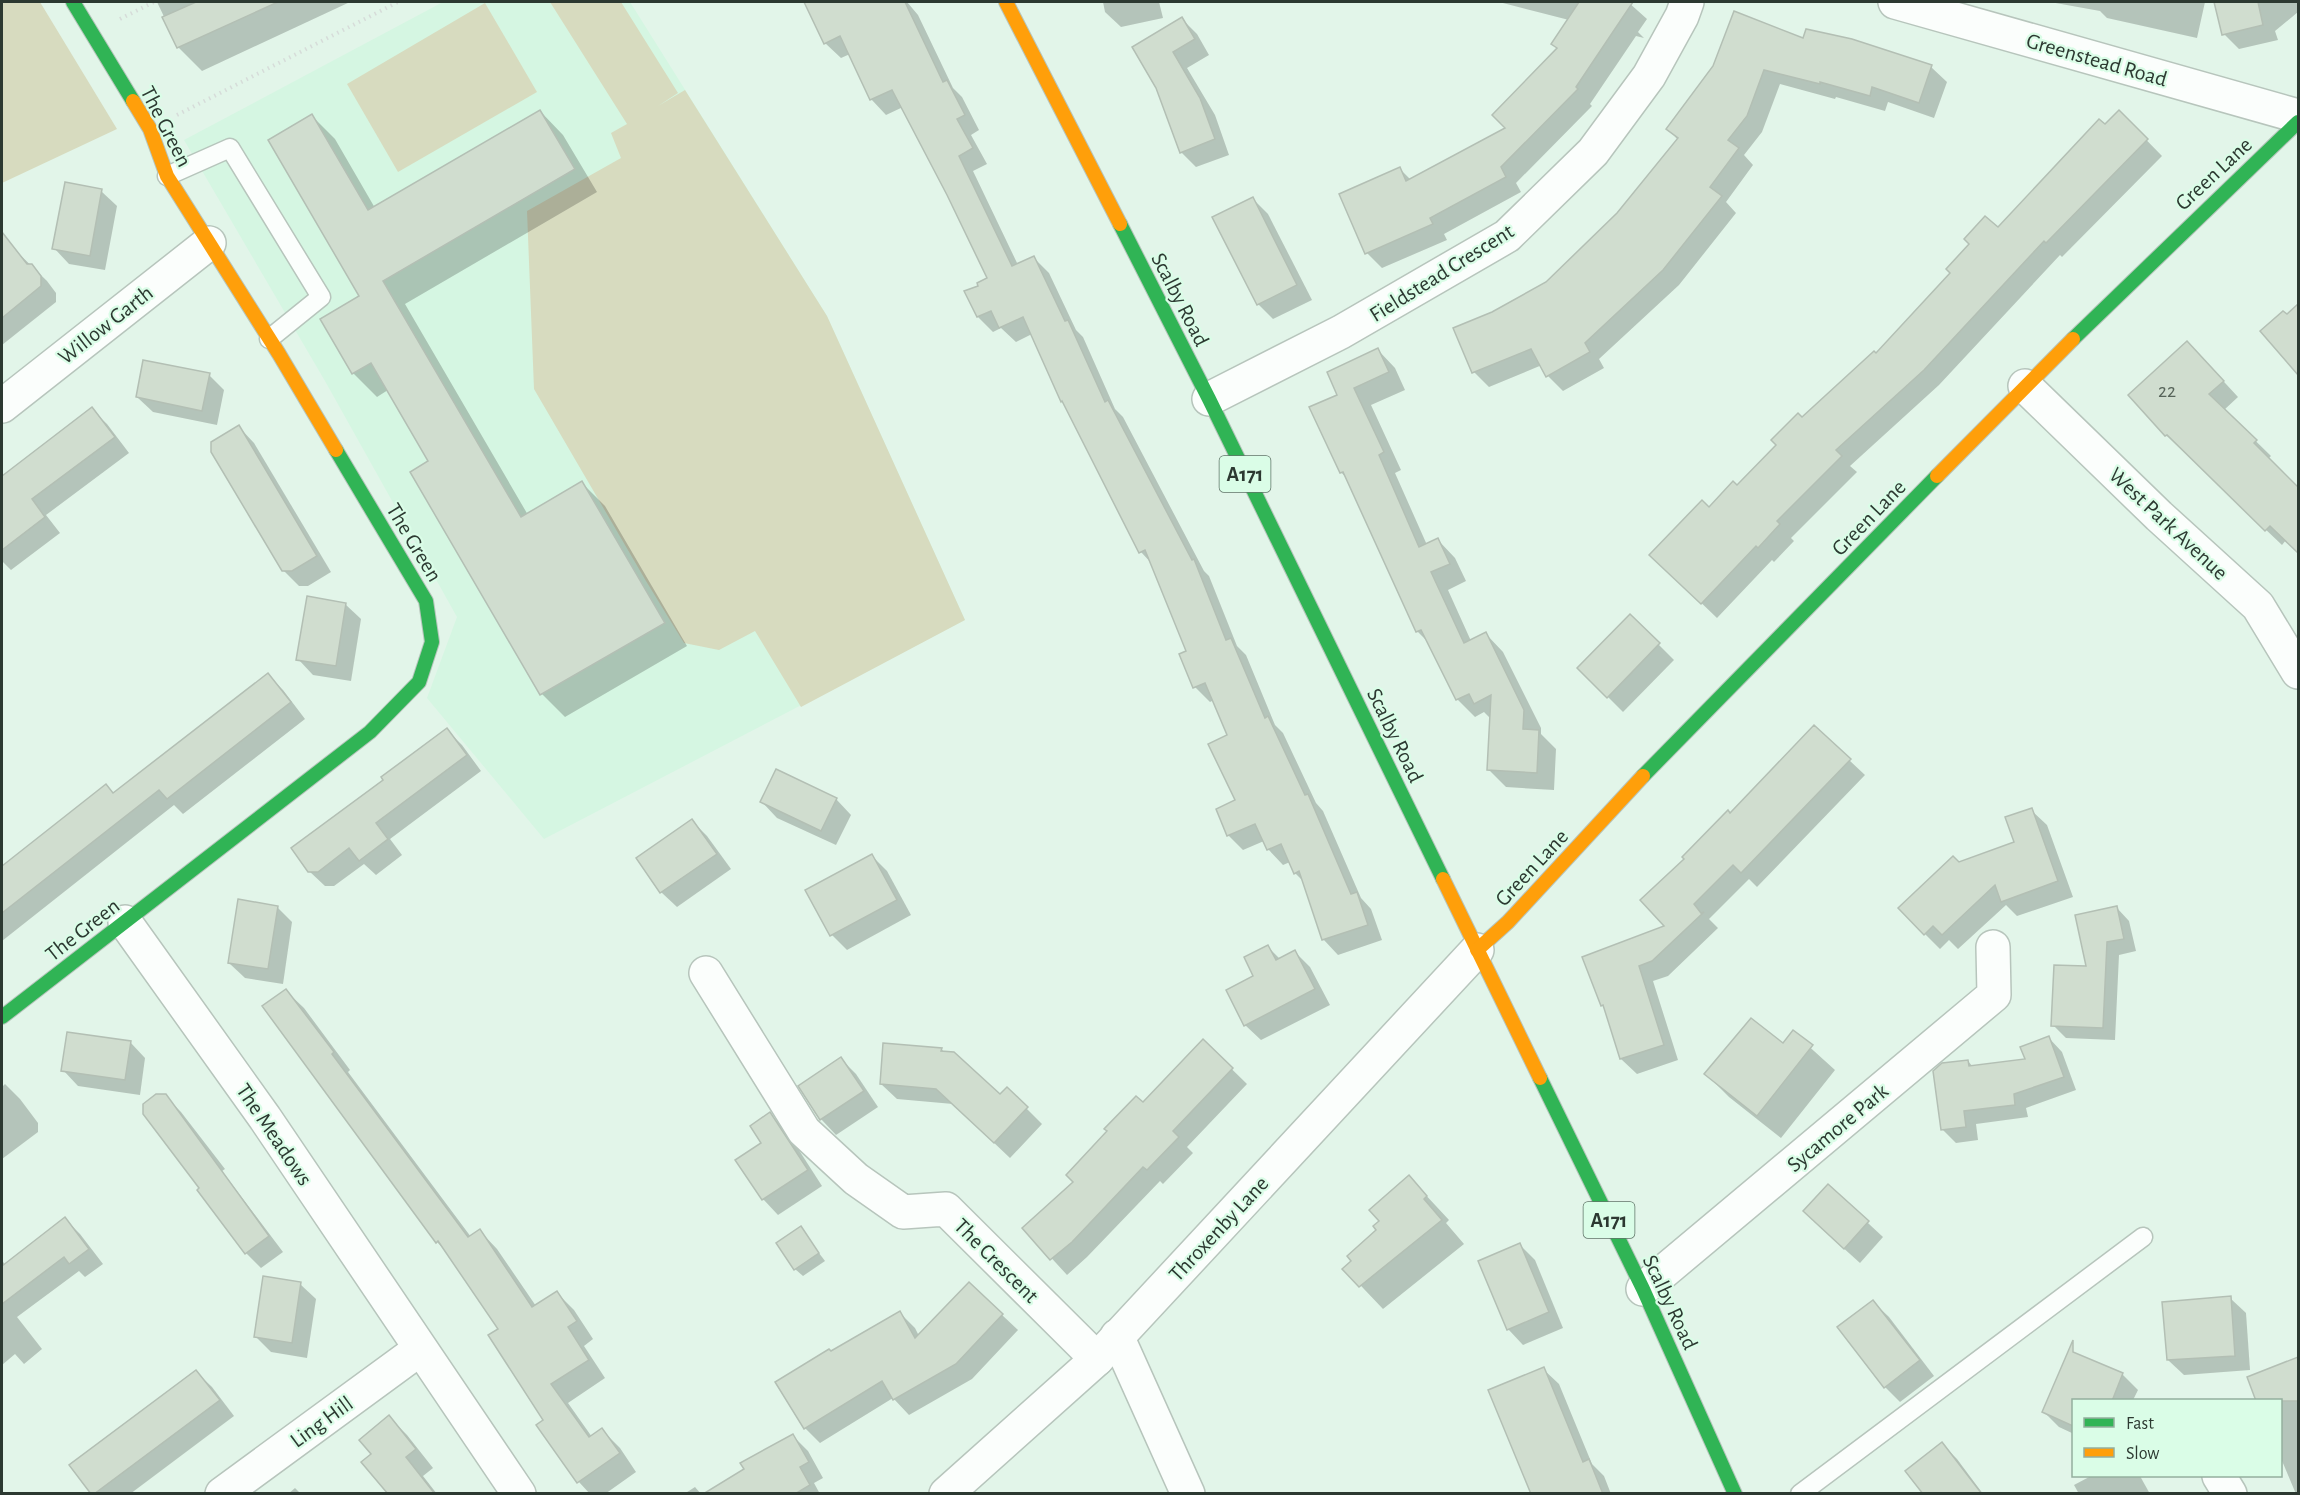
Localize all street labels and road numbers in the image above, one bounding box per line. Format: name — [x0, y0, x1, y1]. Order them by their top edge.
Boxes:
street label: Greenstead Road — [2024, 29, 2170, 91]
street label: The Green — [136, 83, 196, 170]
street label: Green Lane — [2171, 133, 2256, 214]
street label: Fieldstead Crescent — [1366, 220, 1517, 326]
street label: Scalby Road — [1147, 249, 1213, 350]
street label: Willow Garth — [54, 281, 157, 368]
road number: A171 — [1220, 456, 1270, 492]
street label: West Park Avenue — [2105, 463, 2232, 584]
street label: Green Lane — [1828, 476, 1910, 560]
street label: The Green — [382, 499, 446, 586]
street label: Scalby Road — [1363, 685, 1427, 786]
street label: Green Lane — [1491, 825, 1572, 910]
street label: The Green — [41, 894, 124, 965]
street label: Sycamore Park — [1783, 1079, 1892, 1176]
street label: The Meadows — [232, 1080, 316, 1190]
street label: Throxenby Lane — [1165, 1172, 1273, 1285]
road number: A171 — [1584, 1202, 1634, 1238]
street label: The Crescent — [950, 1214, 1043, 1307]
street label: Scalby Road — [1639, 1252, 1702, 1353]
street label: Ling Hill — [286, 1392, 357, 1452]

